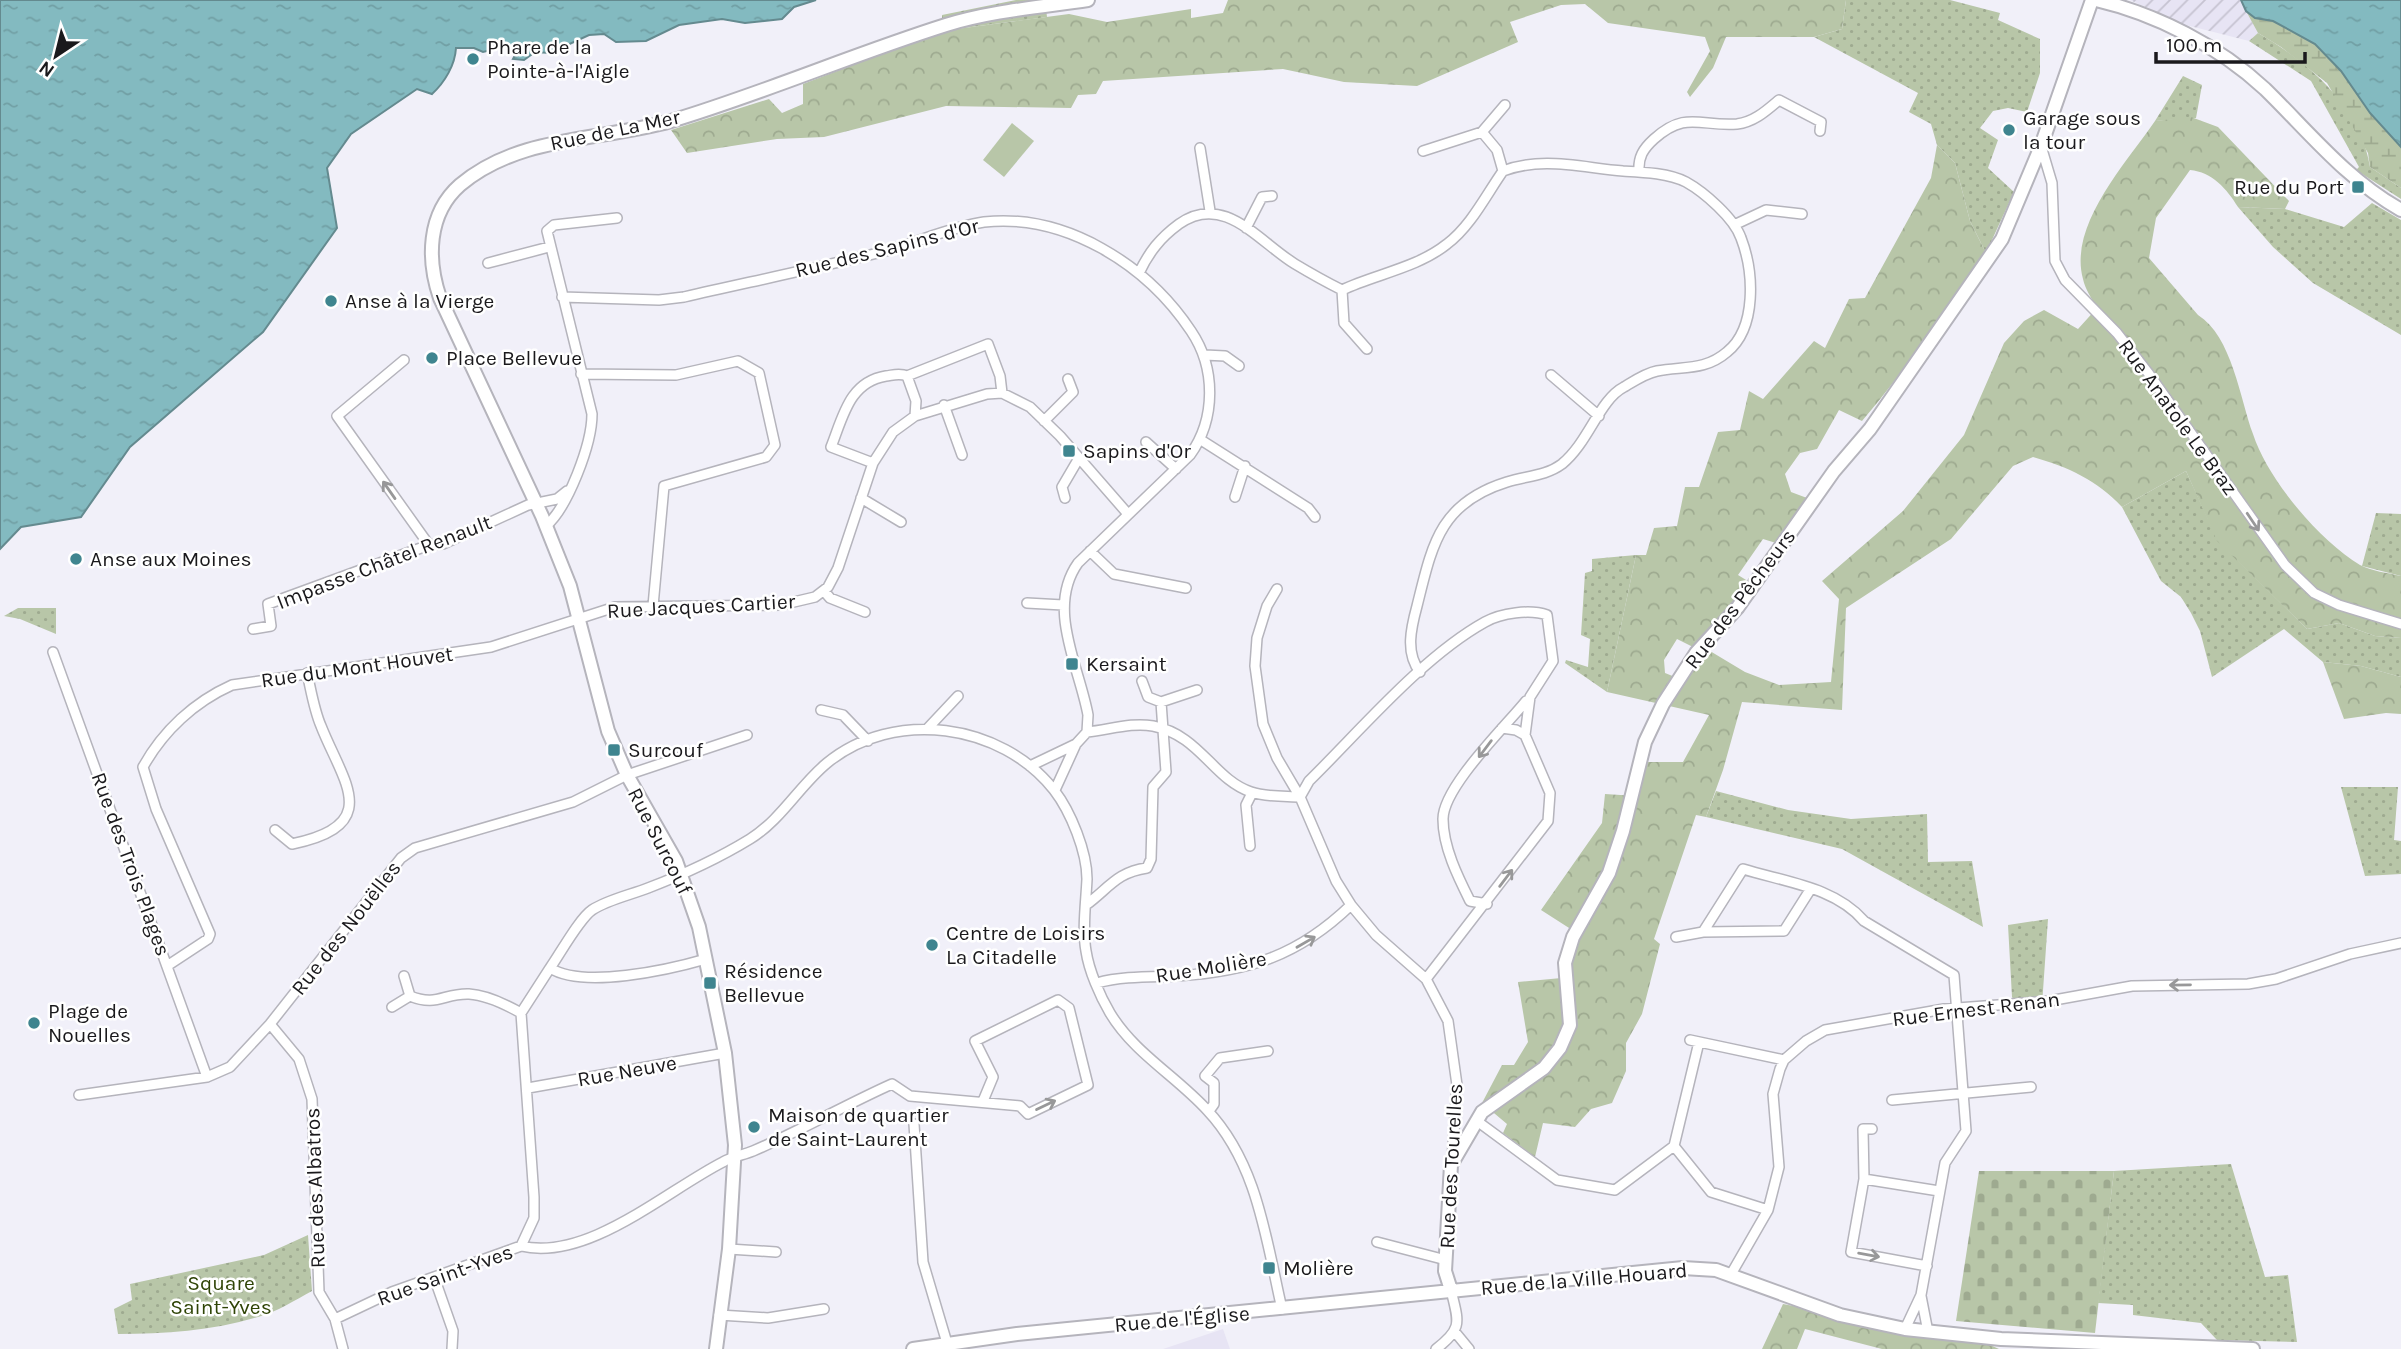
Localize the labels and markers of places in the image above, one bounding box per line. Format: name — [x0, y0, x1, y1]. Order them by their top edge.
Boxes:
place label: Phare de la Pointe-à-l'Aigle — [487, 35, 629, 83]
marker: Phare de la Pointe-à-l'Aigle — [465, 51, 481, 67]
place label: Garage sous la tour — [2023, 106, 2141, 154]
marker: Garage sous la tour — [2001, 122, 2017, 138]
place label: Rue du Port — [2234, 175, 2344, 199]
marker: Rue du Port — [2350, 179, 2366, 195]
place label: Anse à la Vierge — [345, 289, 494, 313]
marker: Anse à la Vierge — [323, 293, 339, 309]
place label: Place Bellevue — [446, 346, 582, 370]
marker: Place Bellevue — [424, 350, 440, 366]
place label: Sapins d'Or — [1083, 439, 1191, 463]
marker: Sapins d'Or — [1061, 443, 1077, 459]
place label: Anse aux Moines — [90, 547, 252, 571]
marker: Anse aux Moines — [68, 551, 84, 567]
place label: Kersaint — [1086, 652, 1167, 676]
marker: Kersaint — [1064, 656, 1080, 672]
place label: Surcouf — [628, 738, 704, 762]
marker: Surcouf — [606, 742, 622, 758]
place label: Centre de Loisirs La Citadelle — [946, 921, 1105, 969]
marker: Centre de Loisirs La Citadelle — [924, 937, 940, 953]
place label: Résidence Bellevue — [724, 959, 822, 1007]
marker: Résidence Bellevue — [702, 975, 718, 991]
place label: Plage de Nouelles — [48, 999, 131, 1047]
marker: Plage de Nouelles — [26, 1015, 42, 1031]
place label: Maison de quartier de Saint-Laurent — [768, 1103, 949, 1151]
marker: Maison de quartier de Saint-Laurent — [746, 1119, 762, 1135]
place label: Molière — [1283, 1256, 1354, 1280]
marker: Molière — [1261, 1260, 1277, 1276]

